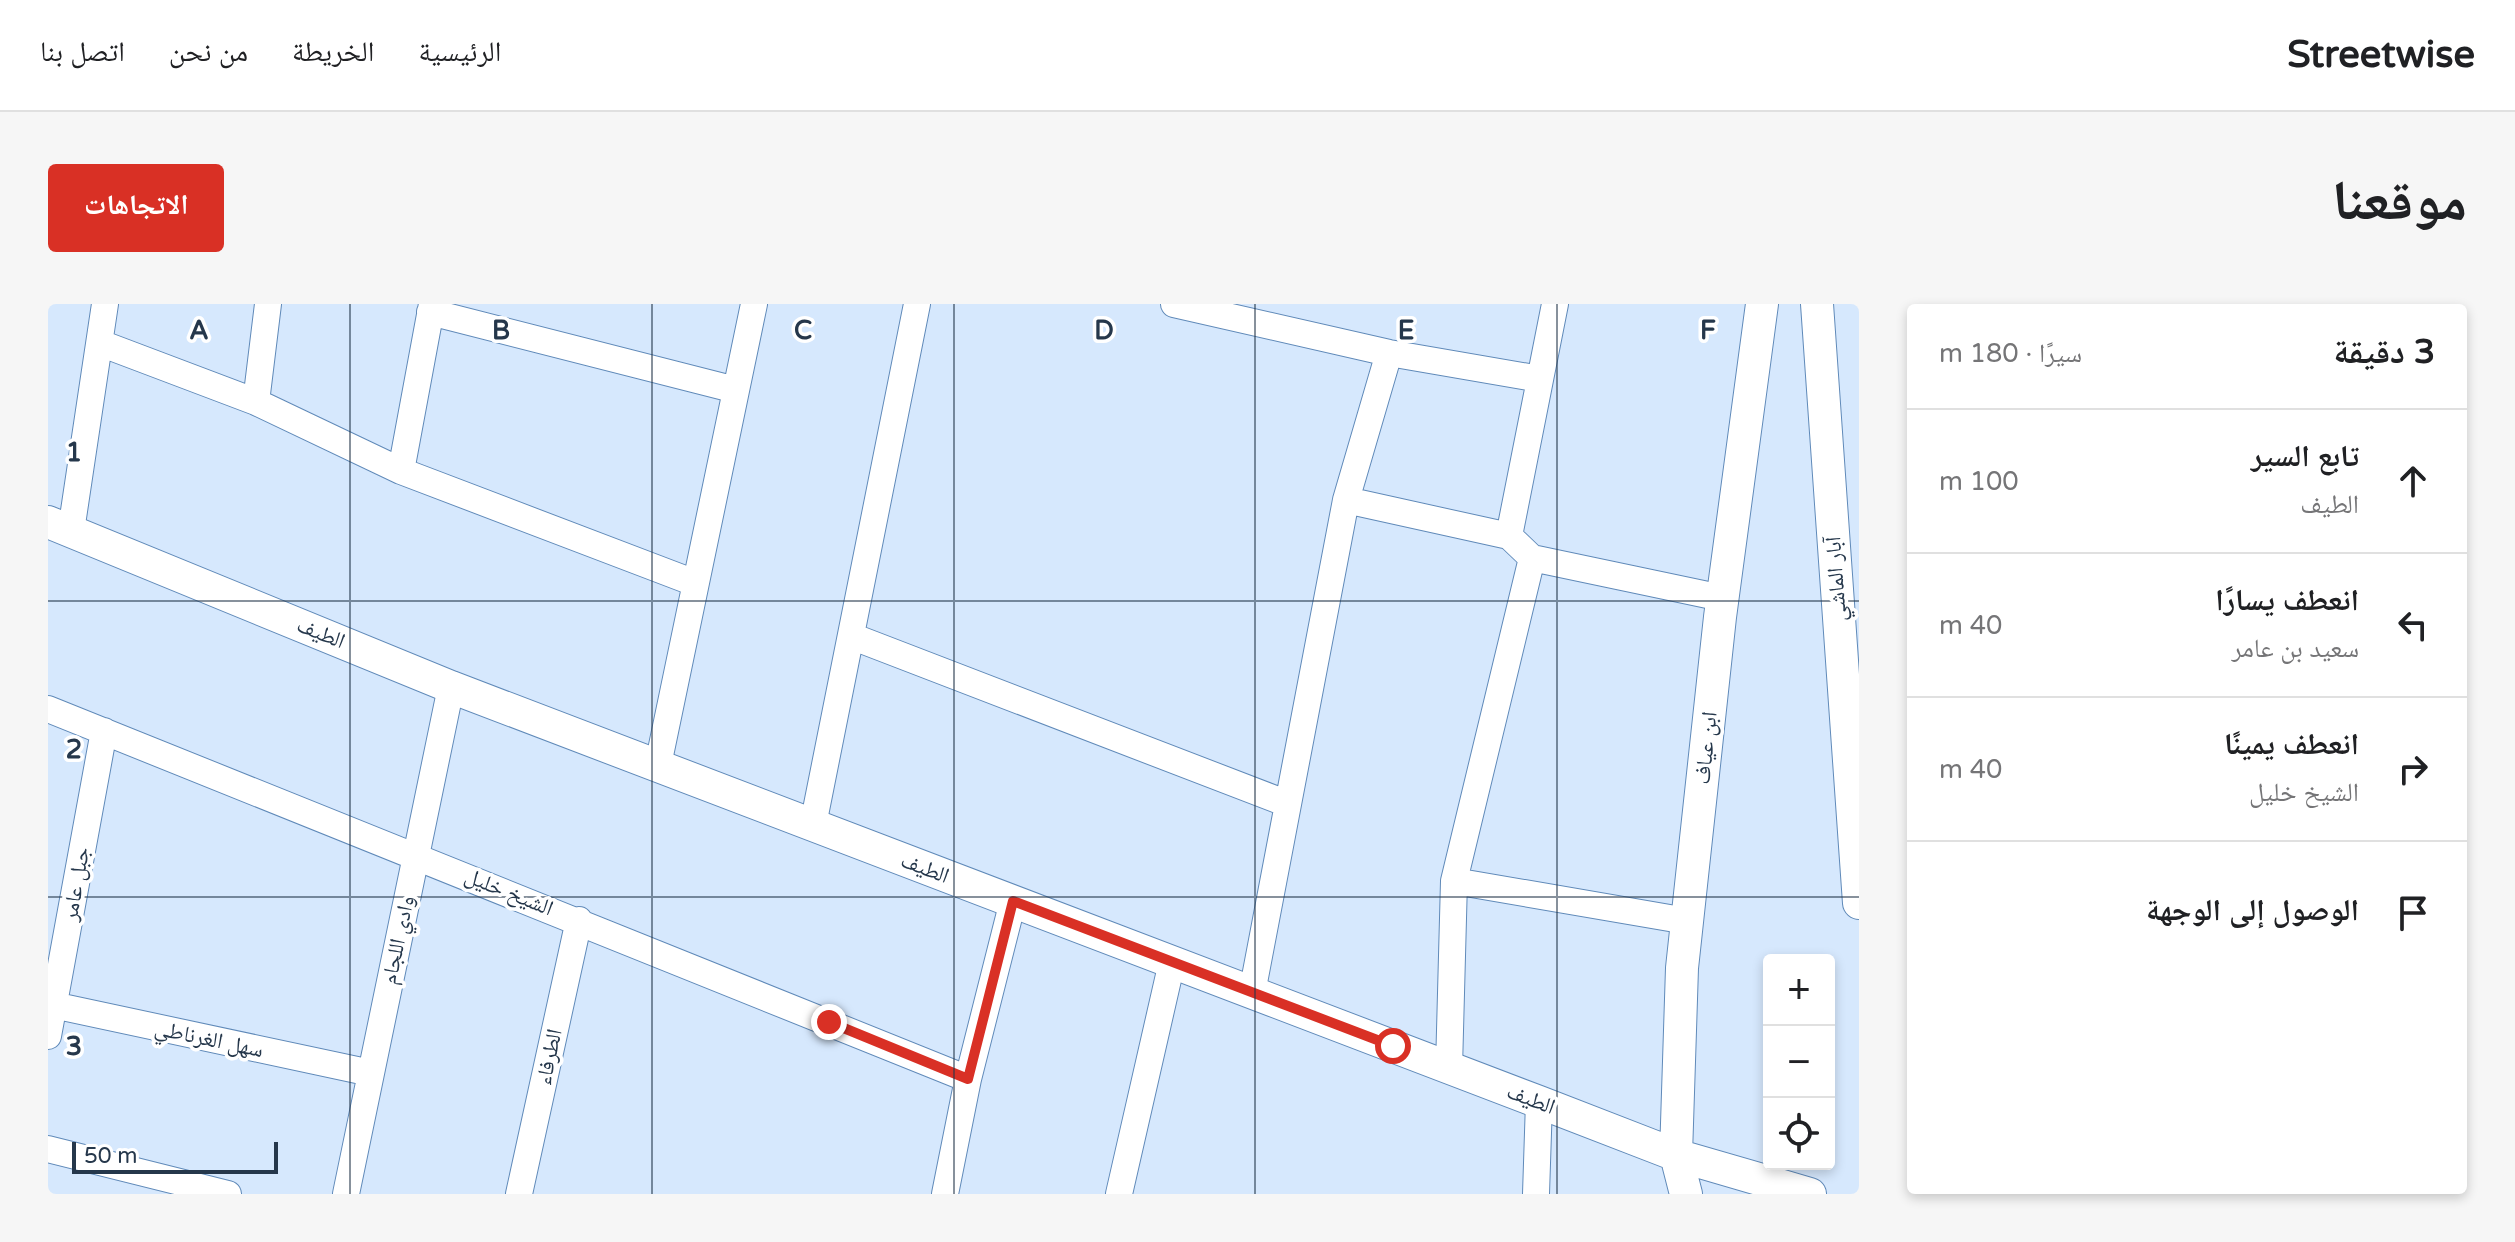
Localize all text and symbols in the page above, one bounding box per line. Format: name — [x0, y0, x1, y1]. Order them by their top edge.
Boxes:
text: Streetwise — [2287, 32, 2475, 78]
text: اتصل بنا — [40, 35, 125, 69]
text: من نحن — [169, 35, 248, 69]
text: الخريطة — [292, 35, 374, 69]
text: الرئيسية — [418, 35, 501, 69]
button: الاتجاهات — [48, 164, 224, 252]
text: موقعنا — [2332, 169, 2467, 236]
text: A — [189, 315, 209, 346]
text: B — [492, 315, 510, 346]
text: C — [794, 315, 812, 346]
text: D — [1094, 315, 1114, 346]
text: E — [1398, 315, 1414, 346]
text: F — [1700, 315, 1716, 346]
text: 3 دقيقة — [2333, 332, 2435, 373]
text: سيرًا · 180 m — [1939, 338, 2082, 369]
text: 1 — [66, 437, 82, 468]
text: تابع السير — [2251, 438, 2359, 475]
icon: ahead — [2391, 459, 2435, 503]
text: 100 m — [1939, 466, 2019, 497]
text: الطيف — [2300, 489, 2359, 520]
street label: آبار الماشي — [1820, 535, 1856, 622]
text: انعطف يسارًا — [2215, 582, 2359, 619]
icon: left — [2391, 603, 2435, 647]
text: 40 m — [1939, 610, 2002, 641]
street label: الطيف — [293, 612, 349, 654]
text: سعيد بن عامر — [2231, 633, 2359, 664]
street label: ابن عياف — [1689, 710, 1723, 786]
text: انعطف يمينًا — [2224, 726, 2359, 763]
text: 2 — [66, 734, 82, 765]
icon: right — [2391, 747, 2435, 791]
text: 40 m — [1939, 754, 2002, 785]
text: الشيخ خليل — [2249, 777, 2359, 808]
street label: جبل عامر — [57, 845, 95, 924]
street label: الطيف — [897, 847, 953, 889]
street label: الشيخ خليل — [461, 863, 557, 921]
icon: arrive — [2391, 891, 2435, 935]
text: الوصول إلى الوجهة — [2146, 892, 2359, 929]
street label: وادي اللجام — [376, 893, 424, 988]
map controls — [1763, 954, 1835, 1170]
button: + — [1763, 954, 1835, 1026]
route end — [811, 1004, 847, 1040]
street label: سهل الغرناطي — [151, 1015, 266, 1067]
street label: الطرفاء — [530, 1026, 568, 1088]
button: − — [1763, 1026, 1835, 1098]
route start — [1375, 1028, 1411, 1064]
text: 3 — [66, 1031, 82, 1062]
street label: الطيف — [1503, 1078, 1559, 1120]
button: locate — [1763, 1098, 1835, 1170]
scale bar — [72, 1138, 278, 1174]
text: 50 m — [84, 1143, 138, 1169]

